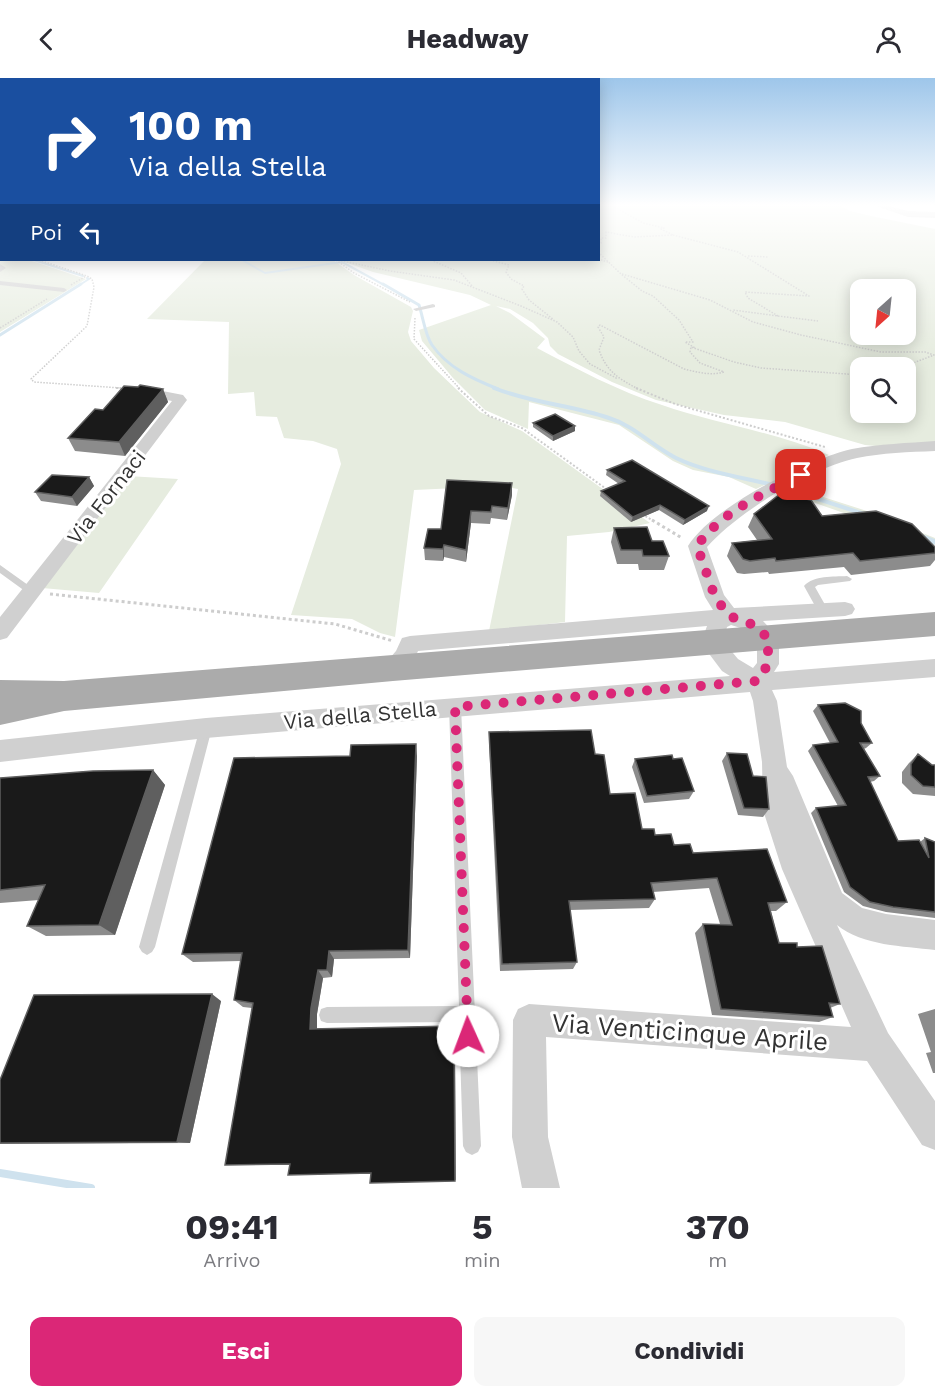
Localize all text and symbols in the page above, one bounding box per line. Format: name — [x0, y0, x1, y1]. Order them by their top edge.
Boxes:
icon: back — [30, 23, 63, 56]
text: Headway — [406, 23, 529, 55]
icon: person — [872, 23, 905, 56]
text: 100 m — [129, 101, 253, 150]
icon: right — [30, 102, 108, 180]
text: Via della Stella — [129, 151, 326, 183]
icon: left — [74, 216, 107, 249]
text: Poi — [30, 220, 62, 245]
north arrow — [850, 279, 916, 345]
map controls — [850, 279, 916, 423]
button: search — [850, 357, 916, 423]
street label: Via Fornaci — [61, 445, 151, 549]
pin — [775, 449, 826, 500]
icon: arrive — [784, 458, 817, 491]
street label: Via della Stella — [282, 696, 438, 734]
position arrow — [436, 1004, 500, 1068]
street label: Via Venticinque Aprile — [551, 1007, 829, 1057]
text: 09:41 — [185, 1206, 279, 1248]
text: 5 — [472, 1206, 493, 1248]
text: 370 — [686, 1206, 750, 1248]
text: Arrivo — [203, 1248, 261, 1272]
text: min — [464, 1248, 501, 1272]
text: m — [708, 1248, 727, 1272]
button: Esci — [30, 1317, 462, 1386]
button: Condividi — [474, 1317, 905, 1386]

